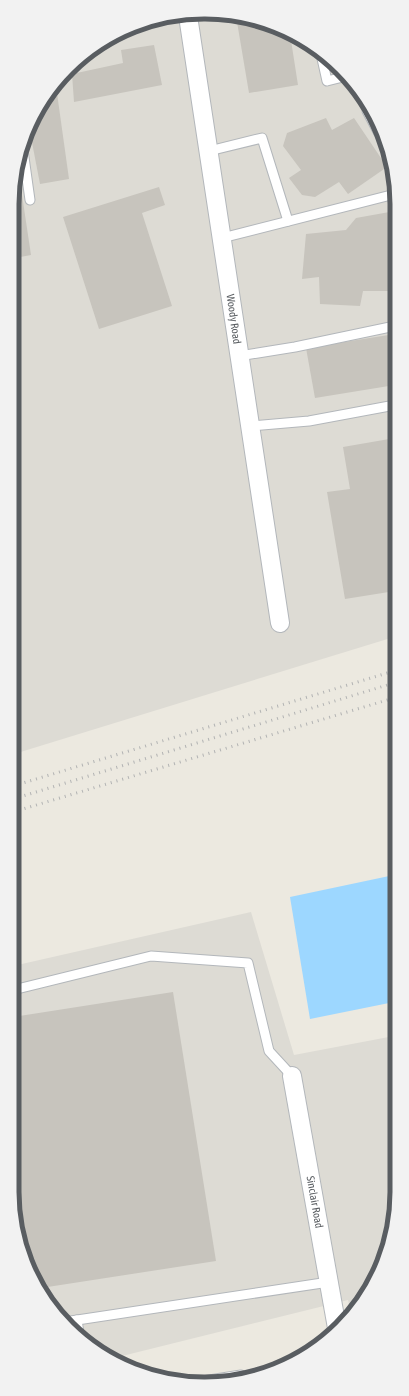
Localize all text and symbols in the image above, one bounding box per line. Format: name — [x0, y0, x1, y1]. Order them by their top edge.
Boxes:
street label: Woody Road — [225, 293, 243, 345]
street label: Sinclair Road — [305, 1175, 325, 1229]

